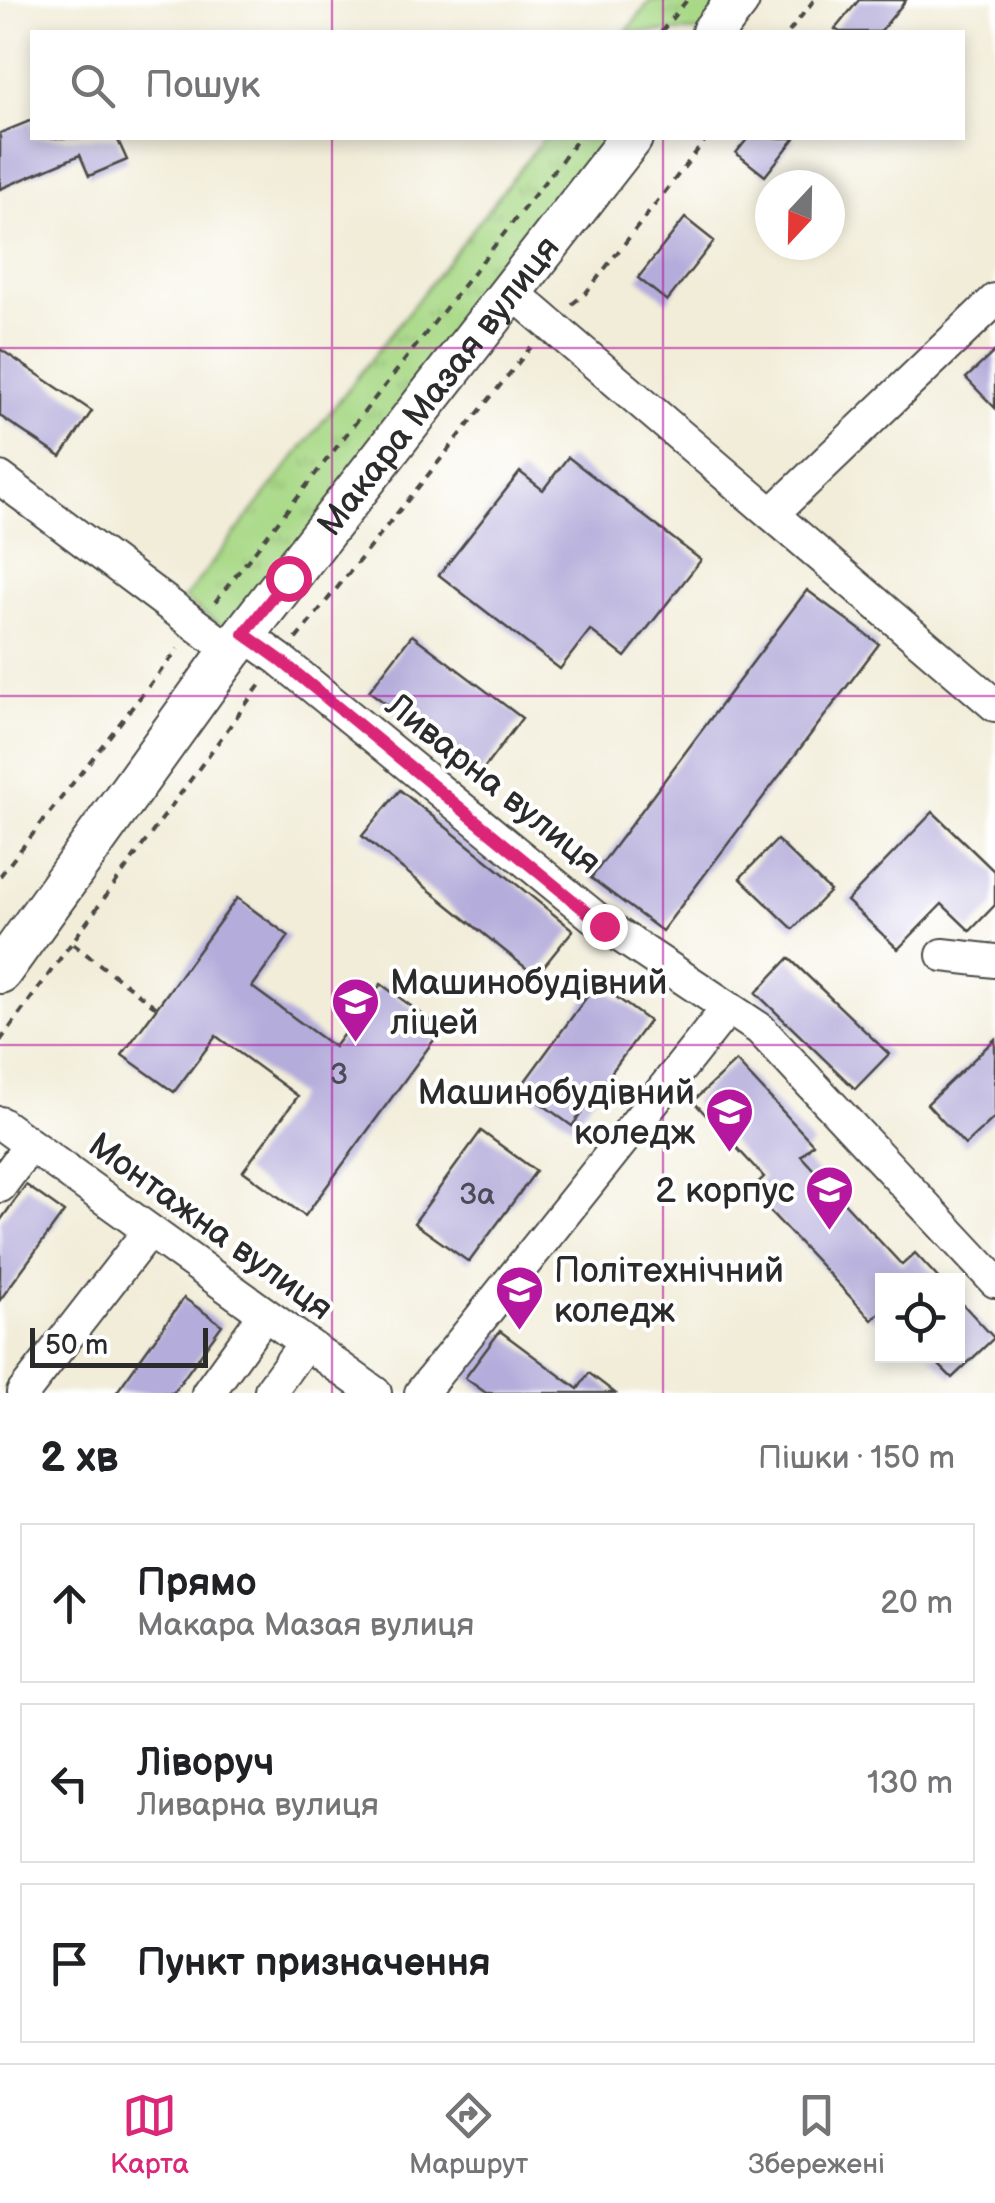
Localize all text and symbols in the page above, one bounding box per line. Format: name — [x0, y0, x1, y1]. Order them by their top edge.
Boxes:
search box — [30, 30, 965, 140]
icon: search — [65, 58, 120, 113]
text: Пошук — [145, 63, 260, 108]
north arrow — [755, 170, 845, 260]
street label: Макара Мазая вулиця — [309, 228, 569, 545]
route start — [266, 556, 312, 602]
street label: Ливарна вулиця — [376, 684, 609, 884]
route end — [582, 904, 628, 950]
place label: Машинобудівний ліцей — [390, 962, 667, 1045]
school or university icon: Машинобудівний ліцей — [329, 976, 381, 1044]
house number: 3 — [330, 1057, 348, 1093]
place label: Машинобудівний коледж — [418, 1072, 696, 1155]
school or university icon: Машинобудівний коледж — [704, 1086, 756, 1154]
street label: Монтажна вулиця — [79, 1124, 341, 1330]
school or university icon: 2 корпус — [804, 1164, 856, 1232]
place label: 2 корпус — [655, 1170, 795, 1213]
house number: 3а — [459, 1177, 495, 1213]
place label: Політехнічний коледж — [554, 1250, 784, 1333]
school or university icon: Політехнічний коледж — [493, 1264, 545, 1332]
map controls — [875, 1273, 965, 1363]
button: locate — [875, 1273, 965, 1363]
scale bar — [30, 1323, 208, 1368]
text: 50 m — [45, 1329, 108, 1362]
text: 2 хв — [40, 1433, 118, 1484]
text: Пішки · 150 m — [758, 1439, 955, 1478]
text: Прямо — [137, 1561, 256, 1606]
icon: ahead — [42, 1576, 97, 1631]
text: 20 m — [880, 1584, 953, 1623]
text: Макара Мазая вулиця — [137, 1606, 474, 1645]
text: Ліворуч — [137, 1741, 274, 1786]
icon: left — [42, 1756, 97, 1811]
text: 130 m — [867, 1764, 953, 1803]
text: Ливарна вулиця — [137, 1786, 379, 1825]
icon: arrive — [42, 1936, 97, 1991]
text: Пункт призначення — [137, 1941, 491, 1986]
tab: Карта — [110, 2088, 189, 2181]
tab: Маршрут — [409, 2088, 528, 2181]
tab: Збережені — [748, 2088, 885, 2181]

